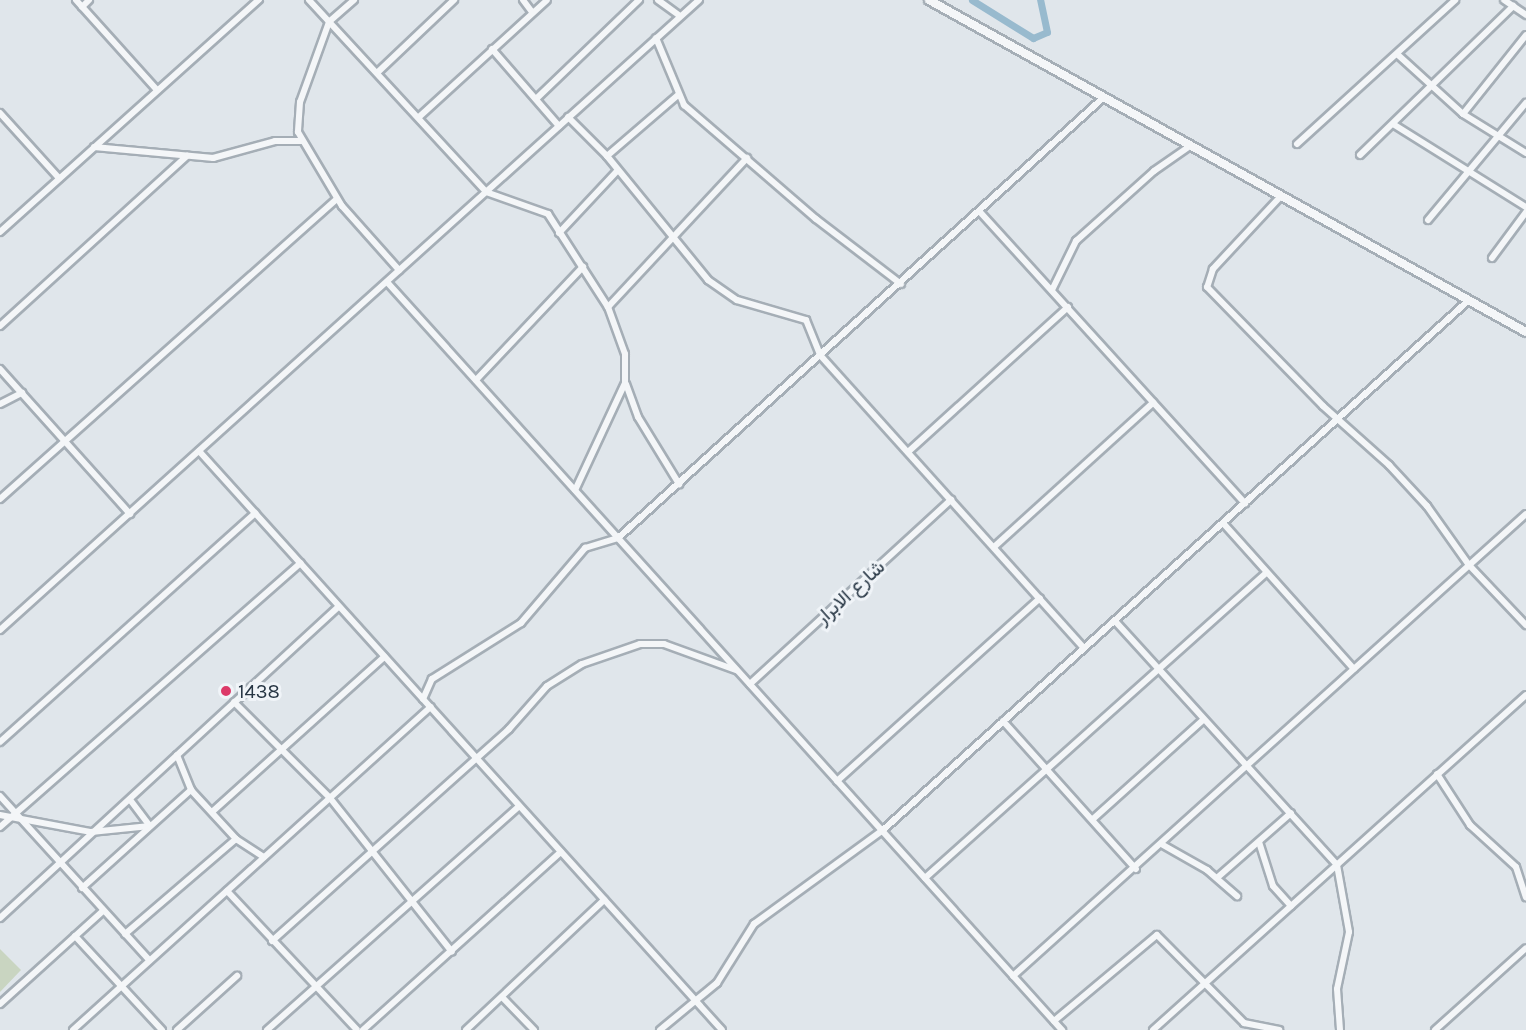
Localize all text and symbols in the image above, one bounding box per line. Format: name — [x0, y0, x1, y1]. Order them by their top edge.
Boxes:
street label: شارع الابرار — [810, 555, 890, 629]
place label: 1438 — [238, 679, 280, 703]
marker: 1438 — [219, 684, 233, 698]

